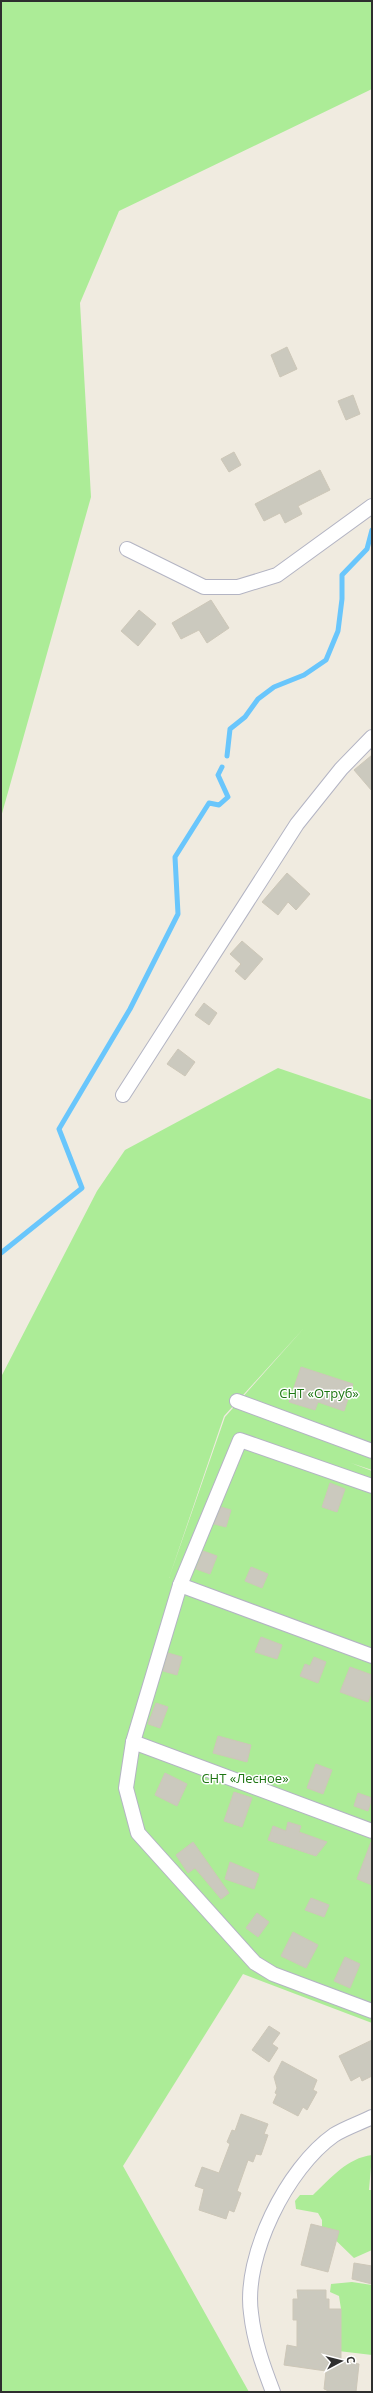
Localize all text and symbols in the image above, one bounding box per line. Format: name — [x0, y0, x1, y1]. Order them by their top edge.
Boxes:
park label: СНТ «Отруб» — [279, 1384, 359, 1402]
park label: СНТ «Лесное» — [201, 1769, 289, 1787]
north arrow — [321, 2341, 361, 2381]
text: С — [344, 2355, 359, 2364]

